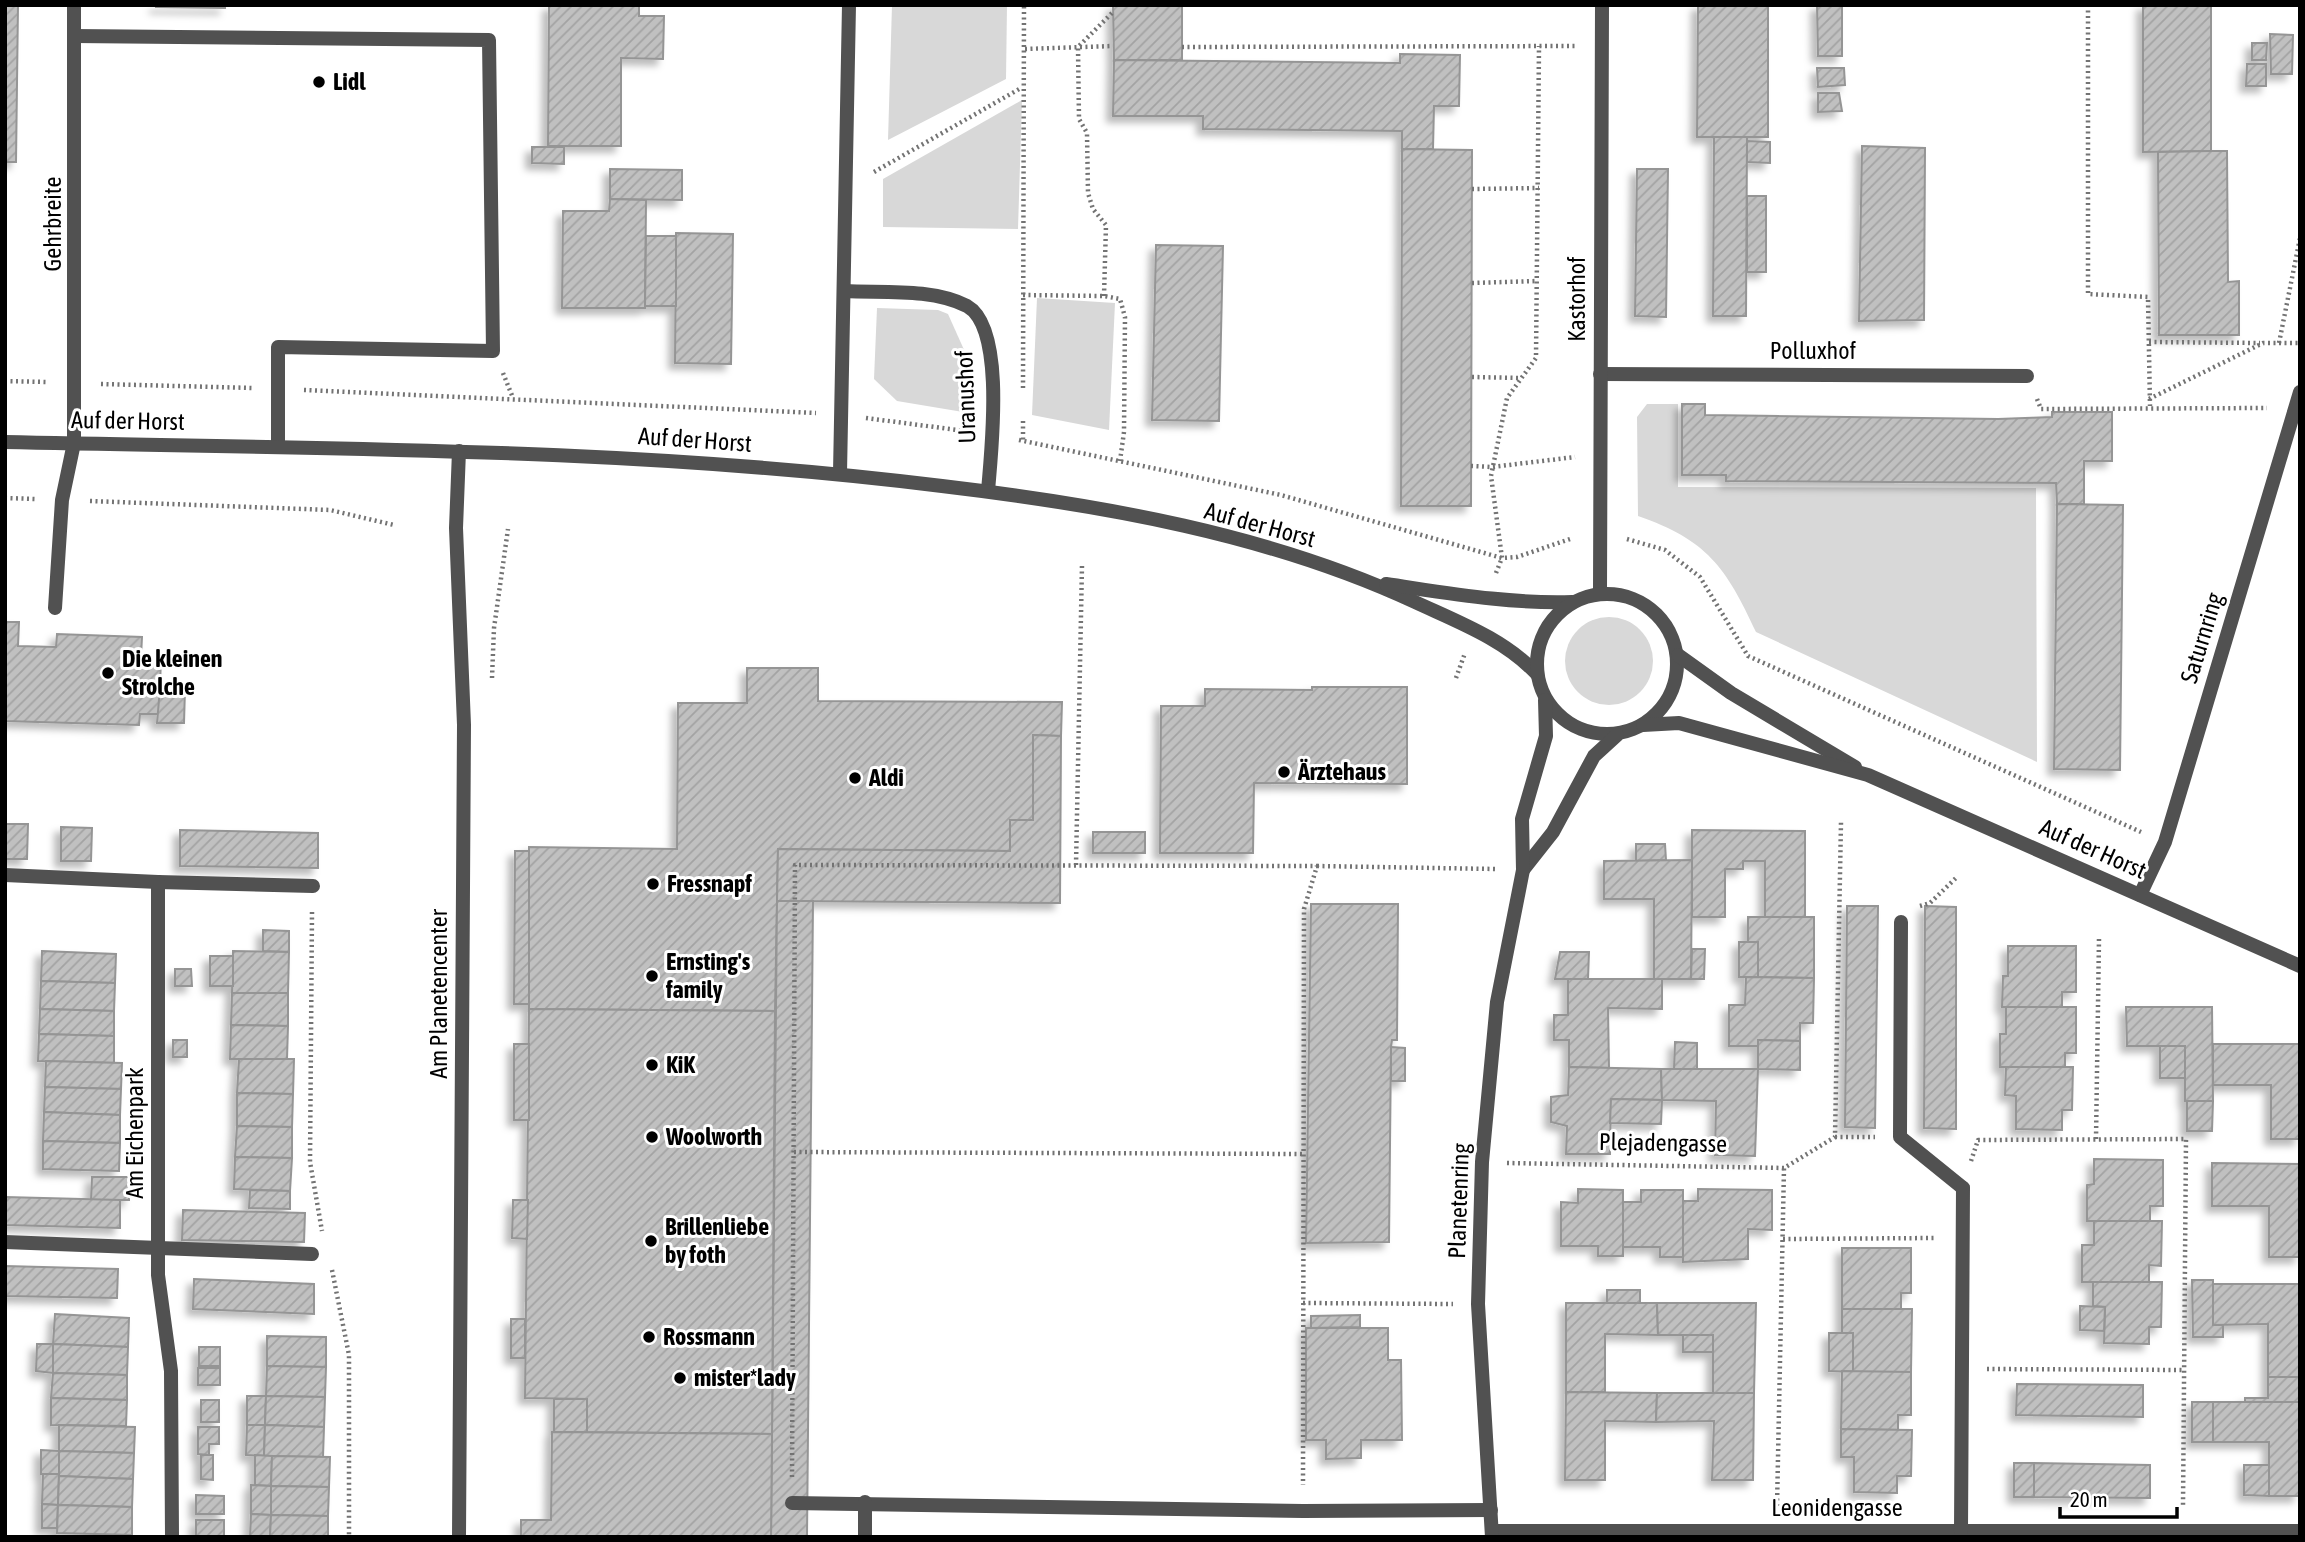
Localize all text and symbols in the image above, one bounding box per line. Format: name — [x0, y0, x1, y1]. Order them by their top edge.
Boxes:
place label: Lidl — [333, 68, 366, 95]
marker: Lidl — [311, 74, 327, 90]
street label: Gehrbreite — [39, 177, 66, 271]
street label: Kastorhof — [1563, 256, 1590, 342]
street label: Polluxhof — [1770, 337, 1857, 364]
street label: Uranushof — [950, 350, 981, 444]
street label: Auf der Horst — [71, 406, 185, 435]
street label: Auf der Horst — [637, 422, 753, 457]
street label: Auf der Horst — [1202, 497, 1319, 552]
street label: Saturnring — [2175, 589, 2228, 686]
place label: Die kleinen Strolche — [122, 645, 222, 700]
marker: Die kleinen Strolche — [100, 665, 116, 681]
place label: Ärztehaus — [1297, 758, 1386, 785]
place label: Aldi — [868, 764, 904, 791]
marker: Ärztehaus — [1276, 764, 1292, 780]
marker: Aldi — [847, 770, 863, 786]
street label: Auf der Horst — [2036, 813, 2151, 884]
place label: Fressnapf — [667, 870, 752, 897]
marker: Fressnapf — [645, 876, 661, 892]
street label: Am Planetencenter — [425, 908, 452, 1079]
place label: Ernsting's family — [665, 948, 751, 1003]
marker: Ernsting's family — [644, 968, 660, 984]
place label: KiK — [666, 1051, 695, 1078]
marker: KiK — [644, 1057, 660, 1073]
street label: Am Eichenpark — [121, 1067, 148, 1199]
place label: Woolworth — [665, 1123, 762, 1150]
street label: Plejadengasse — [1599, 1128, 1727, 1157]
marker: Woolworth — [644, 1129, 660, 1145]
street label: Planetenring — [1443, 1142, 1474, 1259]
place label: Brillenliebe by foth — [665, 1213, 769, 1268]
marker: Brillenliebe by foth — [643, 1233, 659, 1249]
place label: Rossmann — [663, 1323, 755, 1350]
marker: Rossmann — [641, 1329, 657, 1345]
place label: mister*lady — [694, 1364, 796, 1391]
marker: mister*lady — [672, 1370, 688, 1386]
scale bar — [2060, 1476, 2177, 1520]
text: 20 m — [2070, 1487, 2108, 1511]
street label: Leonidengasse — [1771, 1494, 1903, 1521]

